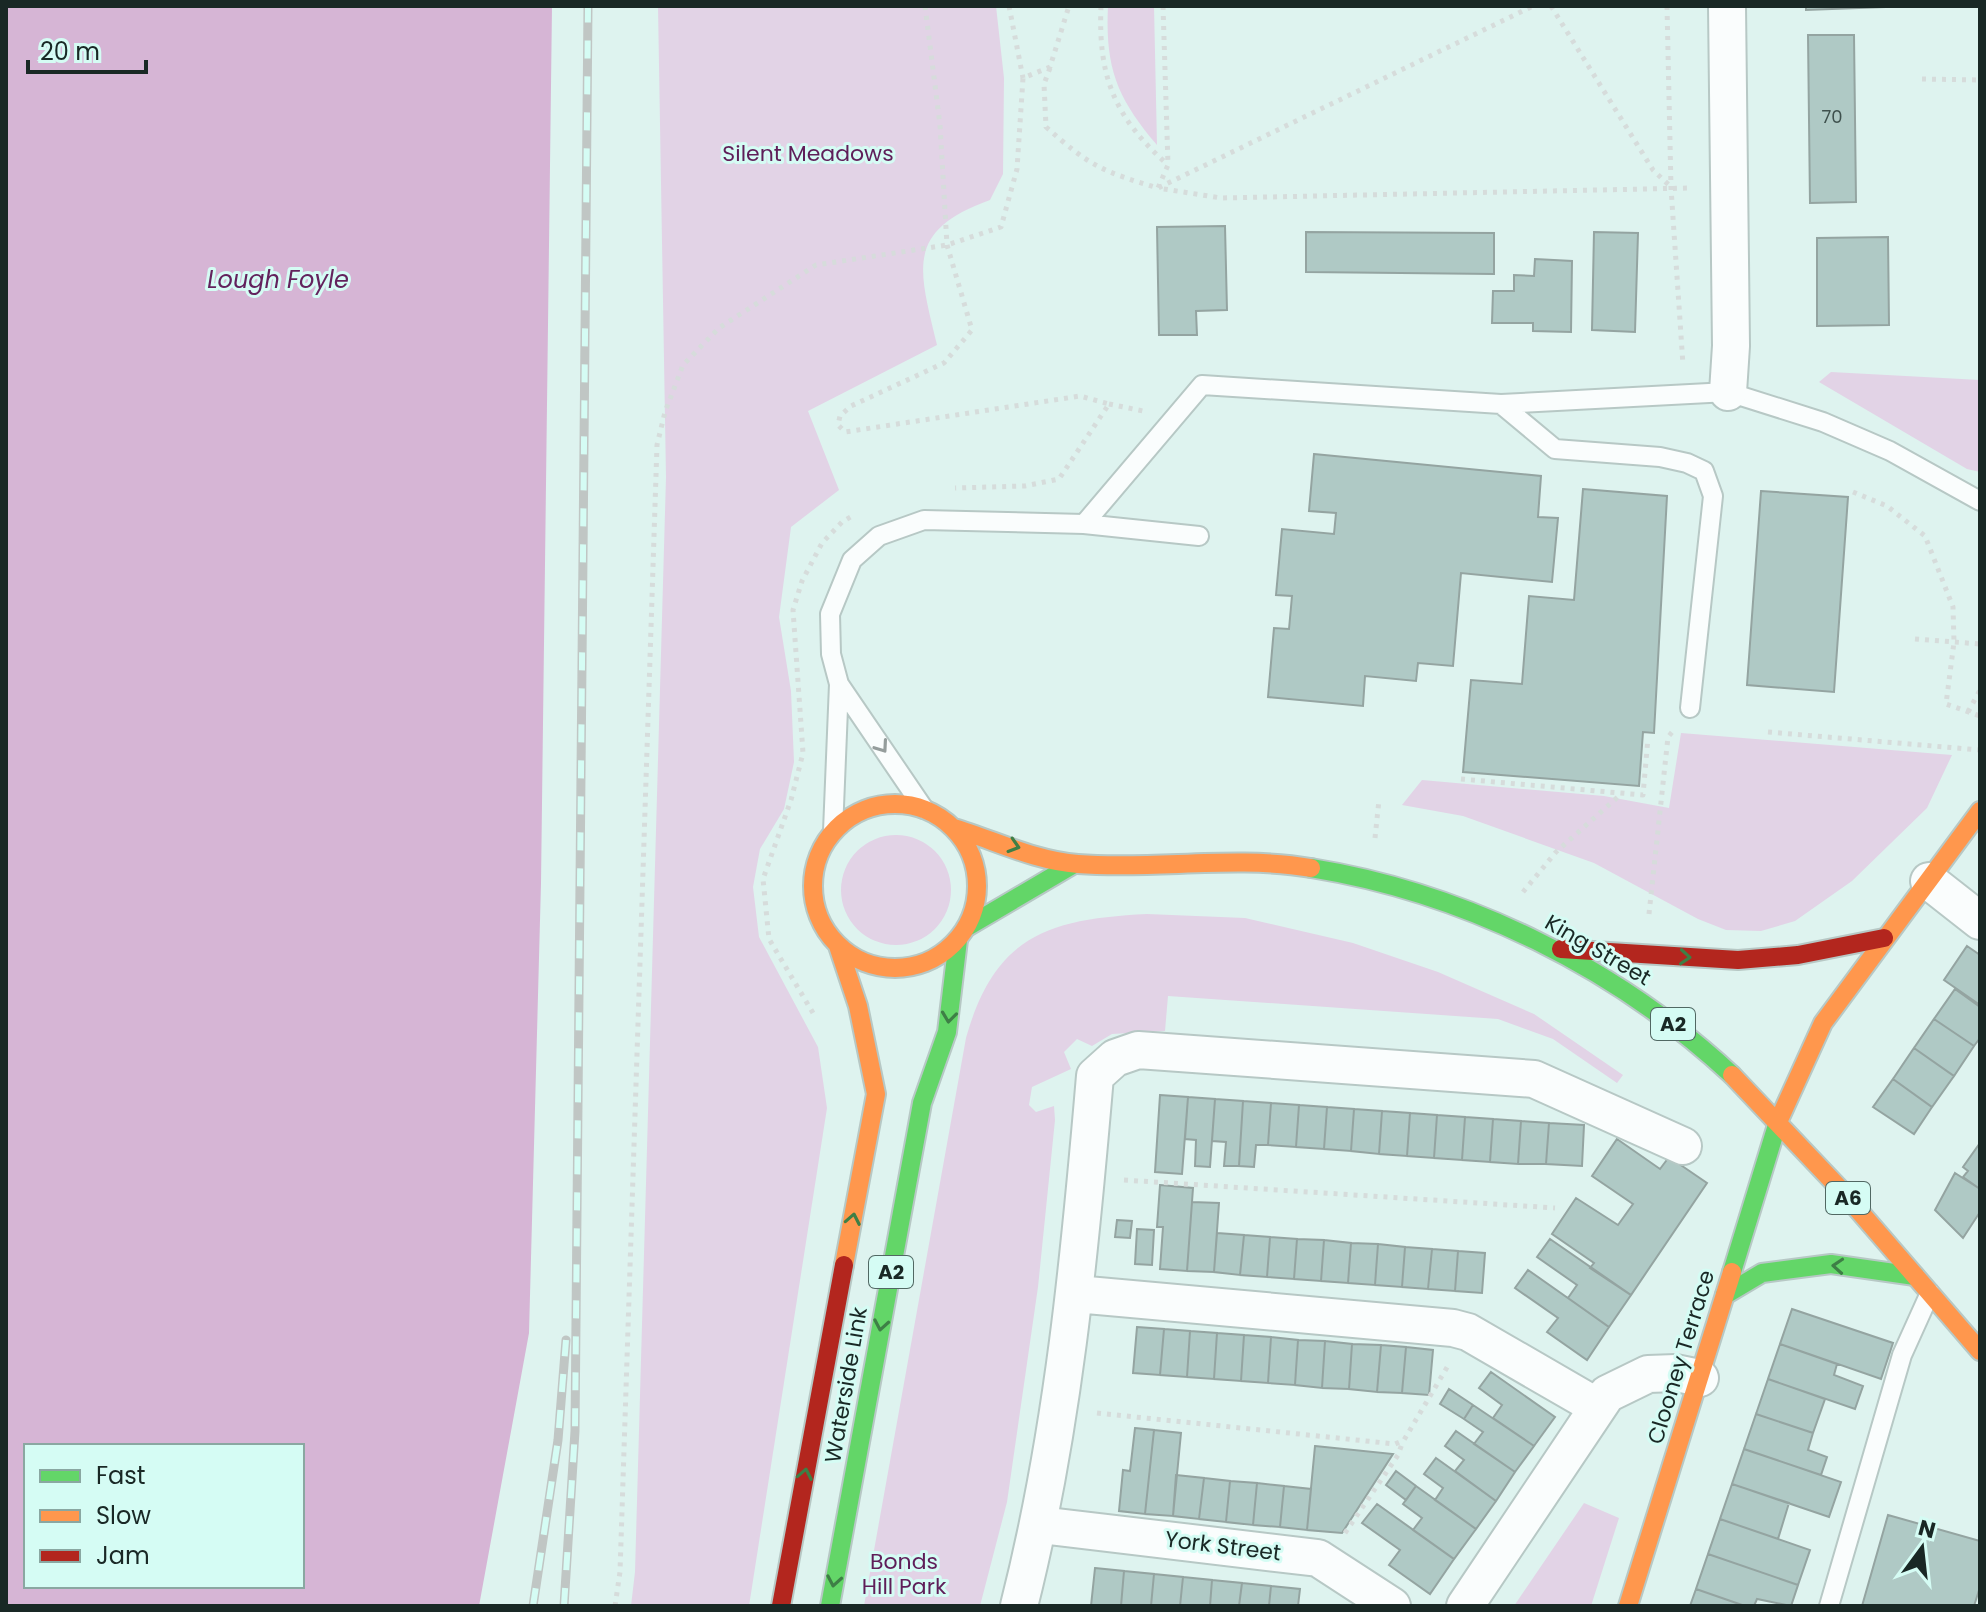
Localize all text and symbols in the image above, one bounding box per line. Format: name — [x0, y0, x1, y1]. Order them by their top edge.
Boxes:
scale bar — [28, 24, 146, 74]
text: 20 m — [40, 35, 100, 68]
house number: 70 — [1821, 104, 1843, 129]
park label: Silent Meadows — [722, 138, 894, 169]
water label: Lough Foyle — [207, 263, 349, 296]
one-way arrow — [872, 738, 887, 752]
one-way arrow — [1007, 837, 1021, 853]
street label: King Street — [1539, 907, 1657, 993]
one-way arrow — [1678, 948, 1691, 965]
road number: A2 — [1651, 1008, 1695, 1040]
one-way arrow — [940, 1011, 957, 1024]
road number: A6 — [1826, 1182, 1870, 1214]
one-way arrow — [843, 1212, 860, 1225]
road number: A2 — [869, 1256, 913, 1288]
one-way arrow — [1831, 1258, 1844, 1275]
street label: Clooney Terrace — [1640, 1266, 1722, 1448]
street label: Waterside Link — [817, 1304, 875, 1465]
one-way arrow — [874, 1318, 891, 1332]
legend — [24, 1444, 304, 1588]
text: Fast — [96, 1459, 146, 1492]
one-way arrow — [796, 1467, 813, 1481]
text: Slow — [96, 1499, 151, 1532]
north arrow — [1882, 1508, 1962, 1588]
text: N — [1915, 1512, 1939, 1546]
street label: York Street — [1163, 1524, 1283, 1568]
text: Jam — [96, 1539, 150, 1572]
park label: Bonds Hill Park — [862, 1546, 947, 1602]
one-way arrow — [827, 1574, 844, 1588]

